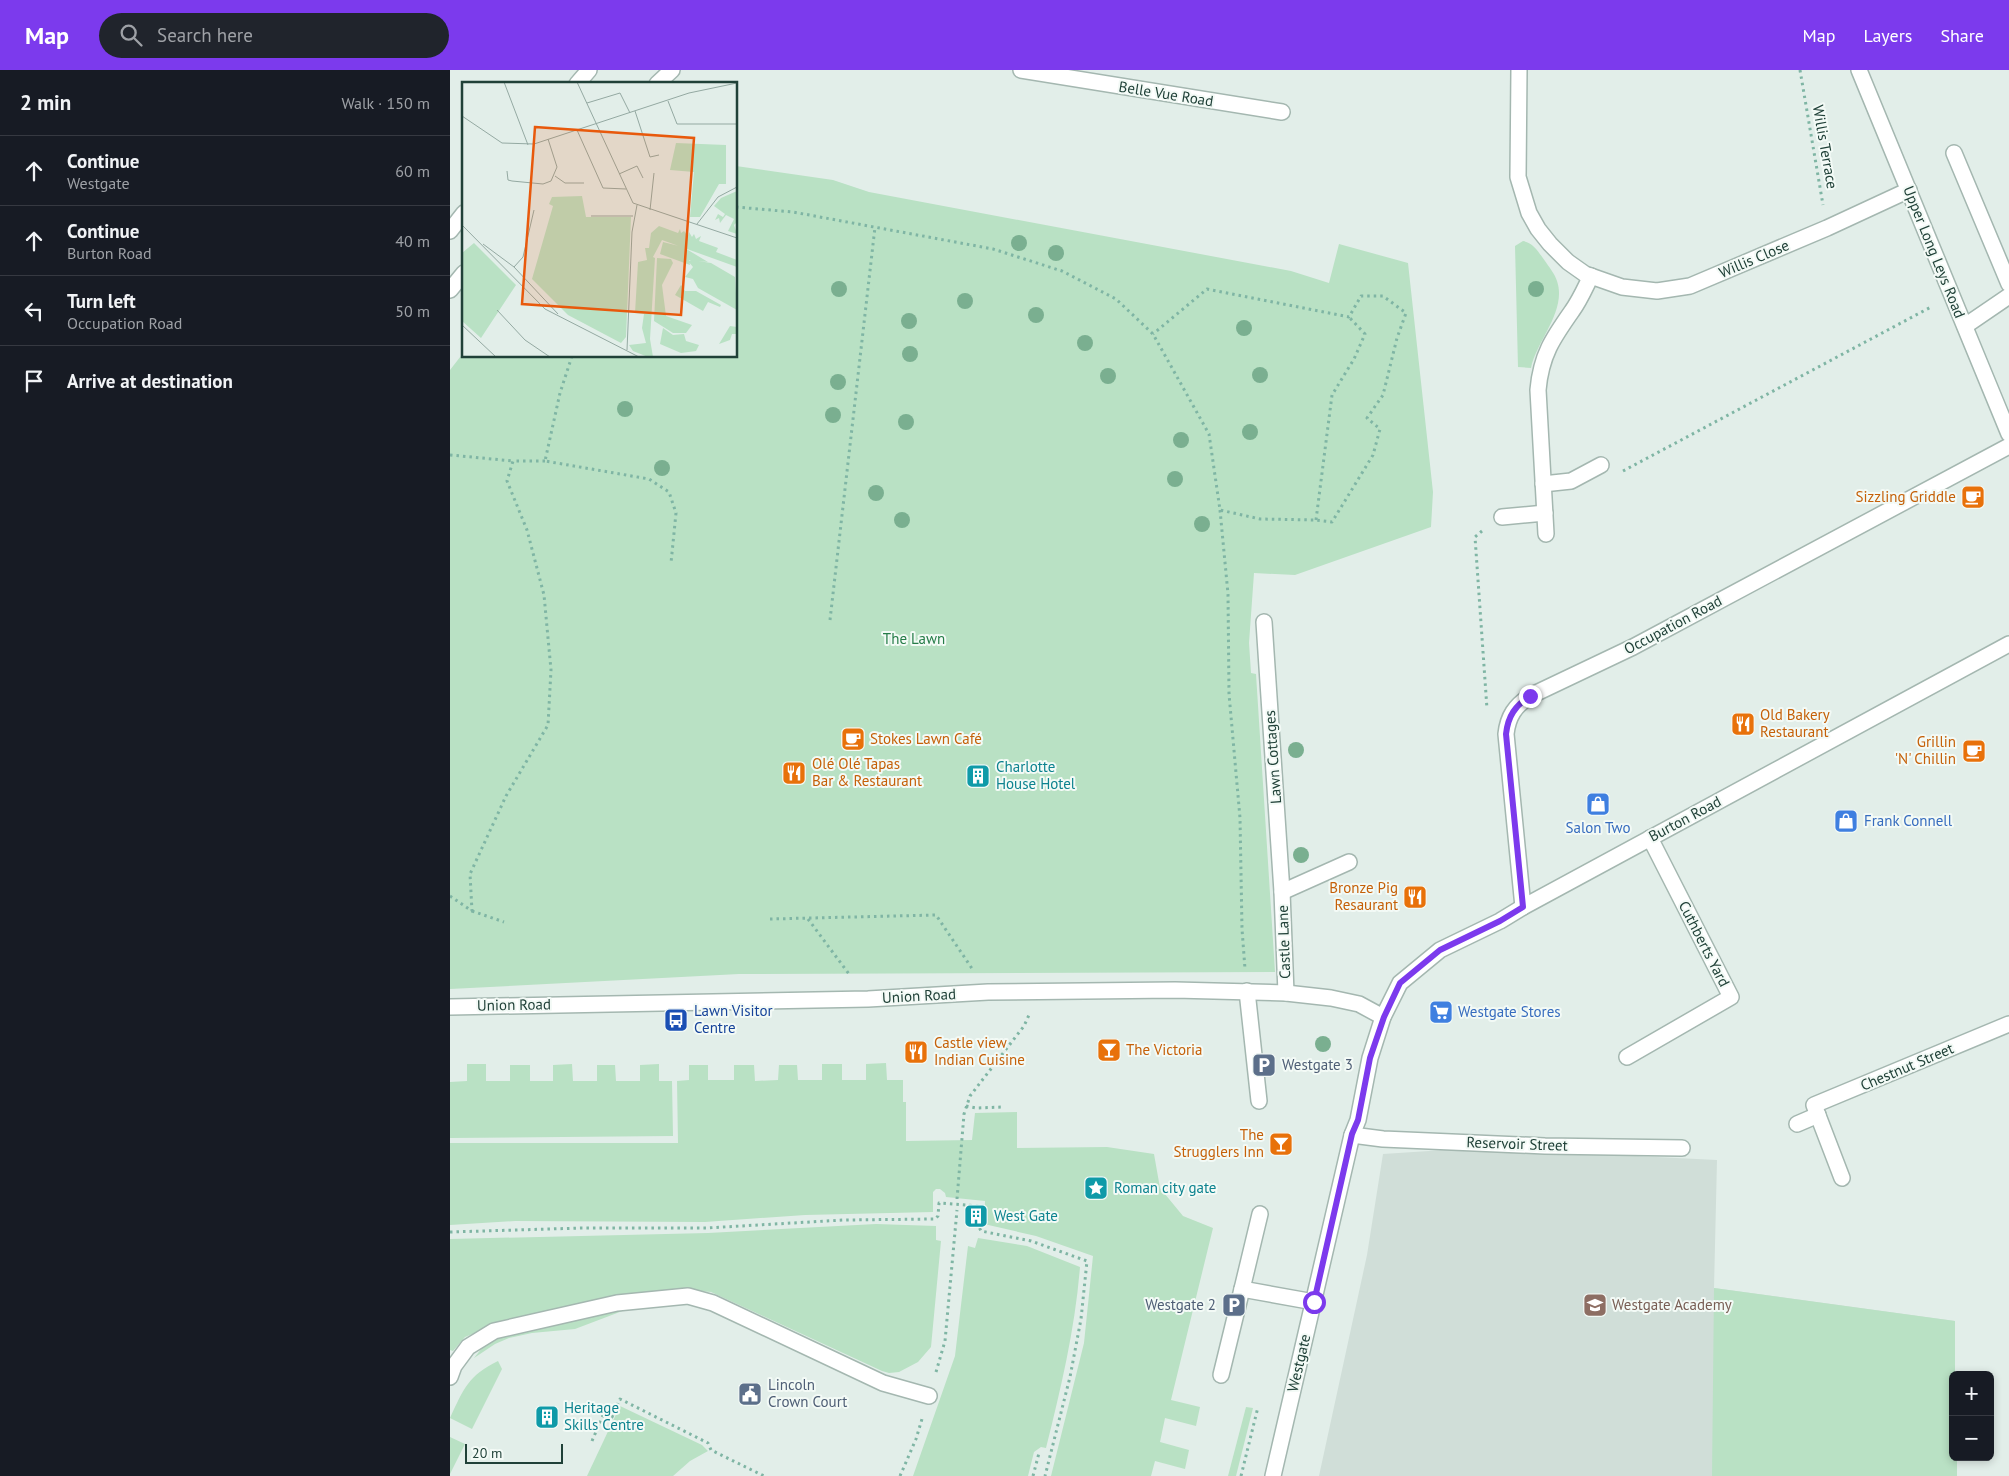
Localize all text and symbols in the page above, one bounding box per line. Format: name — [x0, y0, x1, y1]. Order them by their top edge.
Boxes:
search box — [99, 13, 449, 58]
text: Map — [25, 20, 69, 51]
icon: search — [117, 21, 145, 49]
text: Search here — [157, 23, 253, 47]
text: Map — [1803, 24, 1835, 47]
text: Layers — [1863, 24, 1912, 47]
text: Share — [1940, 24, 1984, 47]
street label: Belle Vue Road — [1117, 77, 1215, 110]
inset map — [462, 82, 738, 358]
text: 2 min — [20, 89, 71, 116]
text: Walk · 150 m — [341, 93, 430, 113]
street label: Willis Terrace — [1809, 104, 1842, 190]
text: Continue — [67, 149, 139, 173]
icon: ahead — [20, 157, 48, 185]
text: 60 m — [395, 161, 430, 181]
text: Westgate — [67, 173, 130, 193]
street label: Upper Long Leys Road — [1899, 183, 1970, 321]
text: Continue — [67, 219, 139, 243]
icon: ahead — [20, 227, 48, 255]
text: 40 m — [395, 231, 430, 251]
street label: Willis Close — [1716, 235, 1792, 282]
text: Burton Road — [67, 243, 152, 263]
text: Turn left — [67, 289, 136, 313]
icon: left — [20, 297, 48, 325]
text: 50 m — [395, 301, 430, 321]
text: Occupation Road — [67, 313, 182, 333]
icon: arrive — [20, 367, 48, 395]
text: Arrive at destination — [67, 369, 233, 393]
cafe icon: Sizzling Griddle — [1960, 484, 1986, 510]
place label: Sizzling Griddle — [1855, 487, 1956, 506]
street label: Occupation Road — [1621, 591, 1725, 658]
park label: The Lawn — [883, 629, 945, 648]
route end — [1519, 685, 1542, 708]
place label: Old Bakery Restaurant — [1760, 705, 1830, 741]
street label: Lawn Cottages — [1260, 710, 1285, 804]
restaurant icon: Old Bakery Restaurant — [1730, 711, 1756, 737]
cafe icon: Stokes Lawn Café — [840, 726, 866, 752]
place label: Stokes Lawn Café — [870, 729, 982, 748]
place label: Grillin 'N' Chillin — [1895, 732, 1956, 768]
cafe icon: Grillin 'N' Chillin — [1961, 738, 1987, 764]
place label: Olé Olé Tapas Bar & Restaurant — [812, 754, 922, 790]
place label: Charlotte House Hotel — [996, 757, 1076, 793]
restaurant icon: Olé Olé Tapas Bar & Restaurant — [781, 760, 807, 786]
building icon: Charlotte House Hotel — [965, 763, 991, 789]
shop icon: Salon Two — [1585, 791, 1611, 817]
street label: Burton Road — [1645, 792, 1724, 846]
shop icon: Frank Connell — [1833, 808, 1859, 834]
place label: Frank Connell — [1864, 811, 1953, 830]
place label: Salon Two — [1566, 818, 1630, 837]
place label: Bronze Pig Resaurant — [1329, 878, 1398, 914]
restaurant icon: Bronze Pig Resaurant — [1402, 884, 1428, 910]
street label: Cuthberts Yard — [1675, 898, 1734, 990]
street label: Castle Lane — [1273, 905, 1294, 979]
street label: Union Road — [882, 984, 956, 1007]
street label: Union Road — [477, 994, 551, 1015]
supermarket icon: Westgate Stores — [1428, 999, 1454, 1025]
place label: Lawn Visitor Centre — [694, 1001, 773, 1037]
place label: Westgate Stores — [1458, 1002, 1561, 1021]
bus stop icon: Lawn Visitor Centre — [663, 1007, 689, 1033]
place label: Castle view Indian Cuisine — [934, 1033, 1025, 1069]
bar icon: The Victoria — [1096, 1037, 1122, 1063]
street label: Chestnut Street — [1857, 1038, 1956, 1095]
restaurant icon: Castle view Indian Cuisine — [903, 1039, 929, 1065]
place label: The Victoria — [1126, 1040, 1203, 1059]
parking icon: Westgate 3 — [1251, 1052, 1277, 1078]
place label: Westgate 3 — [1282, 1055, 1353, 1074]
place label: The Strugglers Inn — [1173, 1125, 1264, 1161]
bar icon: The Strugglers Inn — [1268, 1131, 1294, 1157]
street label: Reservoir Street — [1466, 1132, 1568, 1155]
place icon: Roman city gate — [1083, 1175, 1109, 1201]
place label: Roman city gate — [1114, 1178, 1216, 1197]
building icon: West Gate — [963, 1203, 989, 1229]
place label: West Gate — [994, 1206, 1058, 1225]
route start — [1303, 1291, 1326, 1314]
parking icon: Westgate 2 — [1221, 1292, 1247, 1318]
school or university icon: Westgate Academy — [1582, 1292, 1608, 1318]
place label: Westgate 2 — [1145, 1295, 1216, 1314]
place label: Westgate Academy — [1612, 1295, 1732, 1314]
street label: Westgate — [1283, 1332, 1314, 1394]
map controls — [1949, 1371, 1994, 1461]
button: + — [1949, 1371, 1994, 1416]
place label: Lincoln Crown Court — [768, 1375, 847, 1411]
public building icon: Lincoln Crown Court — [737, 1381, 763, 1407]
place label: Heritage Skills Centre — [564, 1398, 644, 1434]
building icon: Heritage Skills Centre — [534, 1404, 560, 1430]
button: − — [1949, 1416, 1994, 1461]
scale bar — [465, 1441, 562, 1464]
text: 20 m — [472, 1444, 502, 1462]

